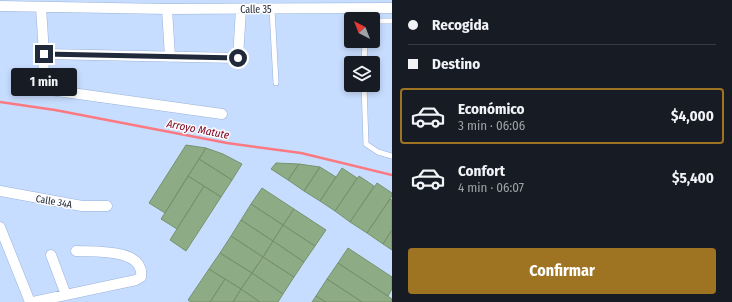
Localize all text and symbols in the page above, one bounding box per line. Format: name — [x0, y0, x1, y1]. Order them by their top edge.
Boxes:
street label: Calle 35 — [240, 4, 272, 16]
north arrow — [344, 12, 380, 48]
map controls — [344, 12, 380, 92]
text: Recogida — [432, 16, 489, 34]
route end — [35, 45, 53, 63]
route start — [229, 49, 247, 67]
text: Destino — [432, 55, 480, 73]
button: layers — [344, 56, 380, 92]
callout: 1 min — [11, 68, 77, 96]
text: 1 min — [30, 74, 58, 89]
icon: car — [410, 98, 446, 134]
text: Económico — [458, 100, 525, 118]
text: $4,000 — [671, 107, 714, 125]
water label: Arroyo Matute — [165, 117, 230, 142]
text: 3 min · 06:06 — [458, 118, 525, 133]
icon: car — [410, 160, 446, 196]
text: Confort — [458, 162, 505, 180]
text: $5,400 — [672, 169, 714, 187]
text: 4 min · 06:07 — [458, 180, 524, 195]
street label: Calle 34A — [35, 193, 74, 211]
button: Confirmar — [408, 248, 716, 294]

